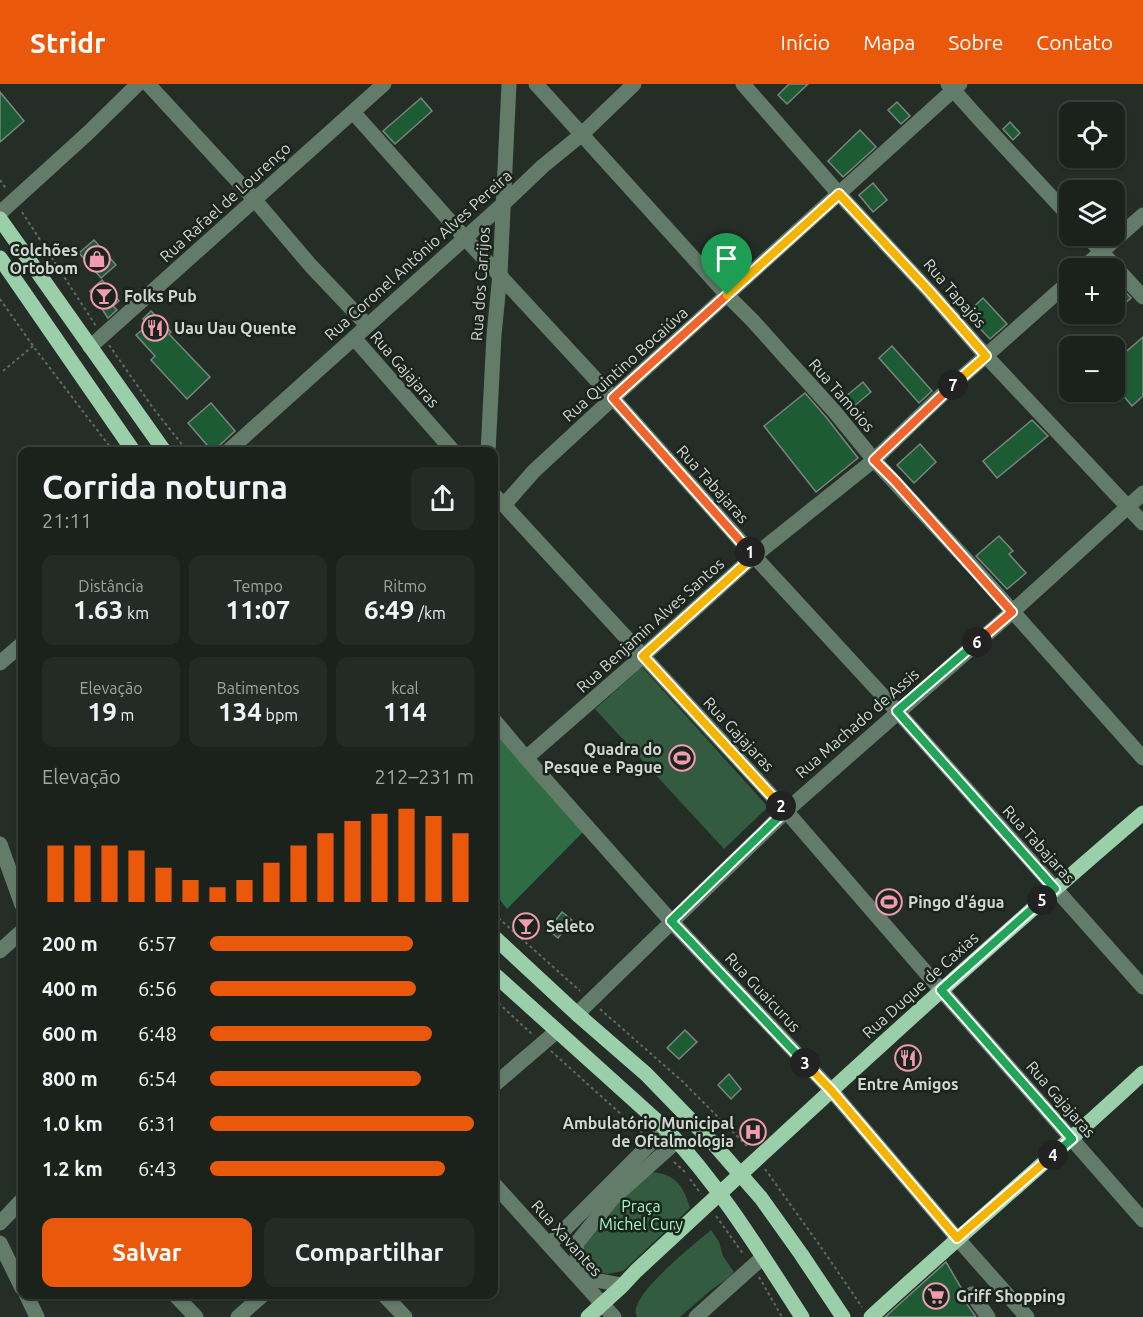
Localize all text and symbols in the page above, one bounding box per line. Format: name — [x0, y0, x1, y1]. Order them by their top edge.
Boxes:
text: Stridr — [30, 27, 106, 58]
text: Início — [781, 30, 830, 54]
text: Mapa — [863, 30, 915, 54]
text: Sobre — [948, 30, 1003, 54]
text: Contato — [1036, 30, 1113, 54]
map controls — [1059, 102, 1125, 402]
button: locate — [1059, 102, 1125, 168]
street label: Rua Rafael de Lourenço — [156, 139, 294, 265]
street label: Rua Coronel Antônio Alves Pereira — [321, 166, 515, 344]
button: layers — [1059, 180, 1125, 246]
street label: Rua dos Carrijos — [467, 226, 493, 342]
pin — [701, 233, 752, 295]
place label: Colchões Ortobom — [10, 241, 78, 277]
icon: arrive — [710, 242, 743, 275]
shop icon: Colchões Ortobom — [82, 244, 112, 274]
street label: Rua Tapajós — [920, 255, 990, 331]
button: + — [1059, 258, 1125, 324]
bar icon: Folks Pub — [89, 281, 119, 311]
place label: Folks Pub — [124, 287, 197, 305]
street label: Rua Quintino Bocaiúva — [559, 303, 691, 425]
restaurant icon: Uau Uau Quente — [140, 313, 170, 343]
place label: Uau Uau Quente — [174, 319, 297, 337]
street label: Rua Gajajaras — [367, 327, 443, 411]
button: − — [1059, 336, 1125, 402]
street label: Rua Tamoios — [805, 355, 879, 435]
pin: 7 — [938, 370, 968, 400]
text: 7 — [948, 376, 958, 394]
street label: Rua Tabajaras — [673, 441, 753, 527]
button: share — [411, 467, 474, 530]
text: Corrida noturna — [42, 468, 288, 505]
text: 21:11 — [42, 509, 92, 532]
pin: 1 — [735, 537, 765, 567]
text: 1 — [745, 543, 755, 561]
street label: Rua Benjamin Alves Santos — [573, 554, 727, 696]
text: Distância — [78, 577, 144, 595]
text: Tempo — [233, 577, 283, 595]
text: Ritmo — [383, 577, 427, 595]
text: 1.63 — [73, 595, 123, 624]
text: 11:07 — [225, 595, 291, 624]
text: 6:49 — [364, 595, 414, 624]
text: km — [123, 604, 149, 622]
text: /km — [414, 604, 446, 622]
pin: 6 — [962, 627, 992, 657]
text: 6 — [972, 633, 982, 651]
street label: Rua Machado de Assis — [792, 665, 922, 781]
text: Elevação — [80, 679, 143, 697]
text: Batimentos — [217, 679, 299, 697]
text: kcal — [391, 679, 419, 697]
street label: Rua Gajajaras — [700, 693, 778, 775]
text: 19 — [88, 697, 117, 726]
text: 134 — [218, 697, 262, 726]
text: 114 — [383, 697, 427, 726]
text: m — [117, 706, 134, 724]
text: bpm — [262, 706, 298, 724]
place label: Quadra do Pesque e Pague — [544, 740, 662, 776]
sports icon: Quadra do Pesque e Pague — [667, 743, 697, 773]
text: Elevação — [42, 765, 121, 788]
text: 212–231 m — [375, 765, 474, 788]
pin: 2 — [766, 791, 796, 821]
text: 2 — [776, 797, 786, 815]
street label: Rua Tabajaras — [999, 801, 1079, 887]
pin: 5 — [1027, 885, 1057, 915]
sports icon: Pingo d'água — [874, 887, 904, 917]
text: 5 — [1037, 891, 1047, 909]
place label: Pingo d'água — [908, 893, 1004, 911]
bar icon: Seleto — [511, 911, 541, 941]
place label: Seleto — [546, 917, 595, 935]
street label: Rua Duque de Caxias — [858, 928, 982, 1042]
text: 200 m — [42, 932, 98, 955]
text: 6:57 — [138, 932, 177, 955]
street label: Rua Guaicurus — [722, 949, 804, 1035]
text: 400 m — [42, 977, 98, 1000]
text: 6:56 — [138, 977, 177, 1000]
text: 600 m — [42, 1022, 98, 1045]
text: 6:48 — [138, 1022, 177, 1045]
restaurant icon: Entre Amigos — [893, 1043, 923, 1073]
pin: 3 — [790, 1048, 820, 1078]
text: 3 — [800, 1054, 810, 1072]
street label: Rua Gajajaras — [1023, 1057, 1099, 1141]
text: 800 m — [42, 1067, 98, 1090]
text: 6:54 — [138, 1067, 177, 1090]
place label: Entre Amigos — [857, 1075, 959, 1093]
text: 1.0 km — [42, 1112, 103, 1135]
text: 6:31 — [138, 1112, 177, 1135]
place label: Ambulatório Municipal de Oftalmologia — [563, 1114, 734, 1150]
hospital icon: Ambulatório Municipal de Oftalmologia — [738, 1117, 768, 1147]
pin: 4 — [1038, 1140, 1068, 1170]
text: 4 — [1048, 1146, 1058, 1164]
text: 1.2 km — [42, 1157, 103, 1180]
text: 6:43 — [138, 1157, 177, 1180]
street label: Rua Xavantes — [528, 1196, 606, 1280]
park label: Praça Michel Cury — [599, 1197, 683, 1233]
button: Salvar — [42, 1218, 252, 1287]
button: Compartilhar — [264, 1218, 474, 1287]
supermarket icon: Griff Shopping — [921, 1281, 951, 1311]
place label: Griff Shopping — [956, 1287, 1066, 1305]

